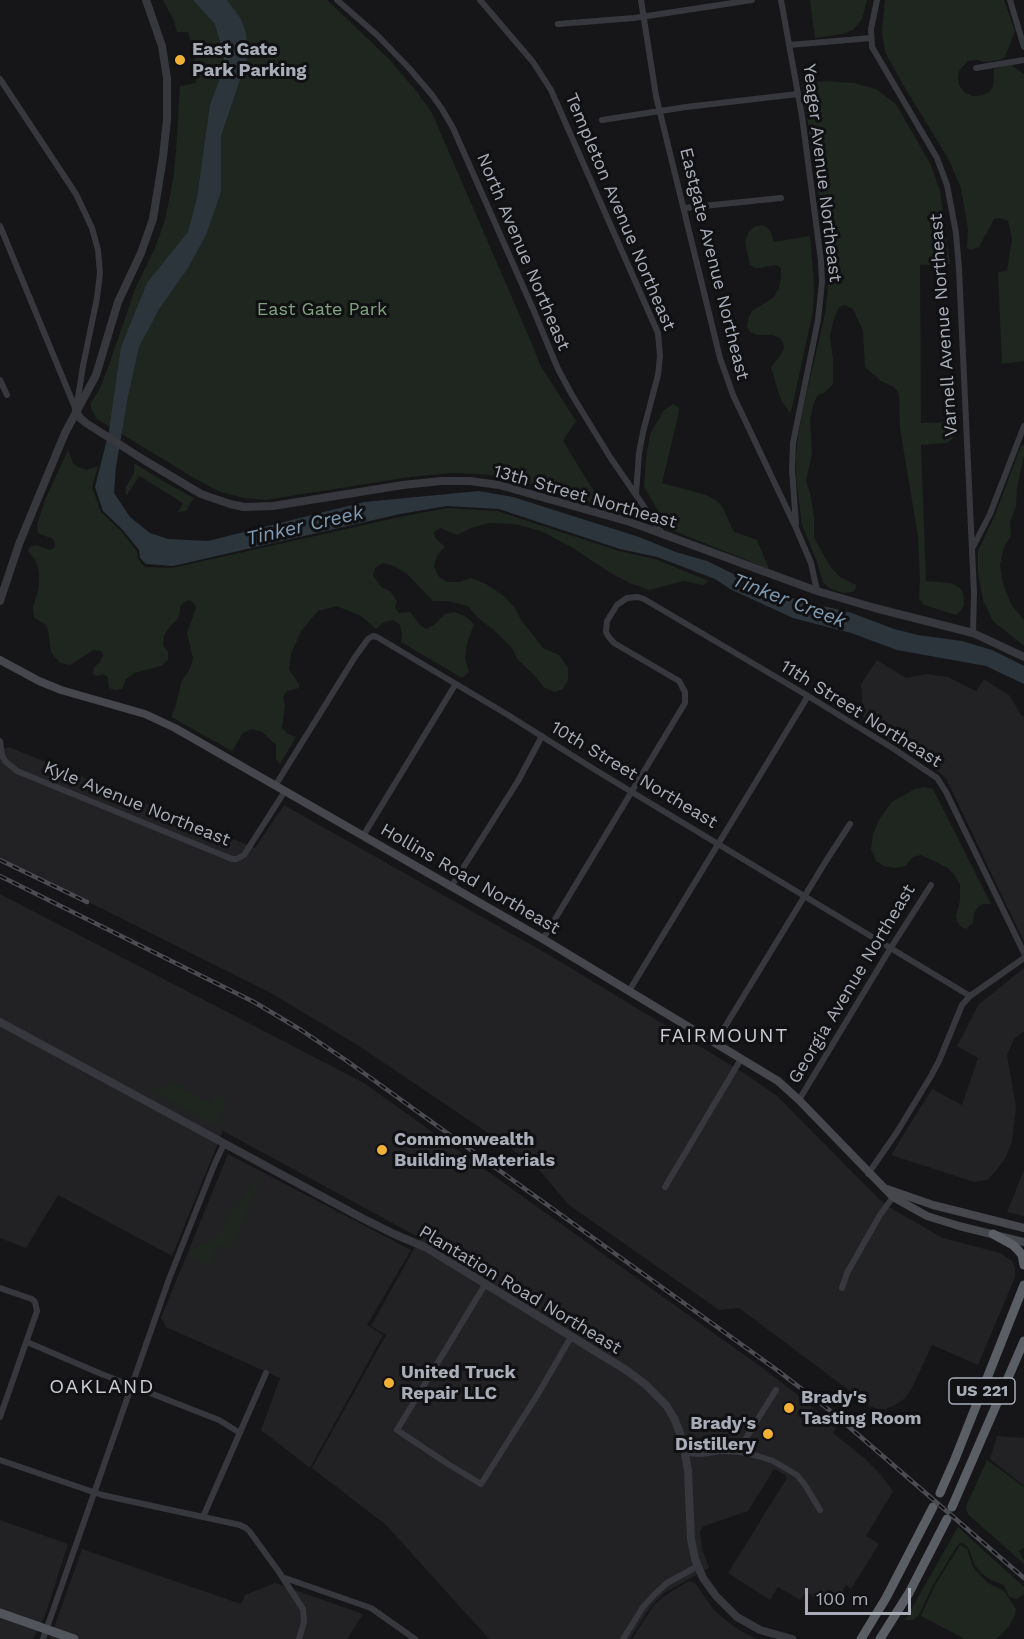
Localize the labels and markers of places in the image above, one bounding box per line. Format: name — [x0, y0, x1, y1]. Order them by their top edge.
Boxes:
place label: East Gate Park Parking — [192, 39, 306, 82]
marker: East Gate Park Parking — [173, 53, 187, 67]
place label: Commonwealth Building Materials — [394, 1129, 555, 1172]
marker: Commonwealth Building Materials — [375, 1143, 389, 1157]
place label: United Truck Repair LLC — [401, 1362, 516, 1404]
marker: United Truck Repair LLC — [382, 1376, 396, 1390]
place label: Brady's Tasting Room — [801, 1387, 921, 1430]
marker: Brady's Tasting Room — [782, 1401, 796, 1415]
place label: Brady's Distillery — [675, 1413, 756, 1456]
marker: Brady's Distillery — [761, 1427, 775, 1441]

